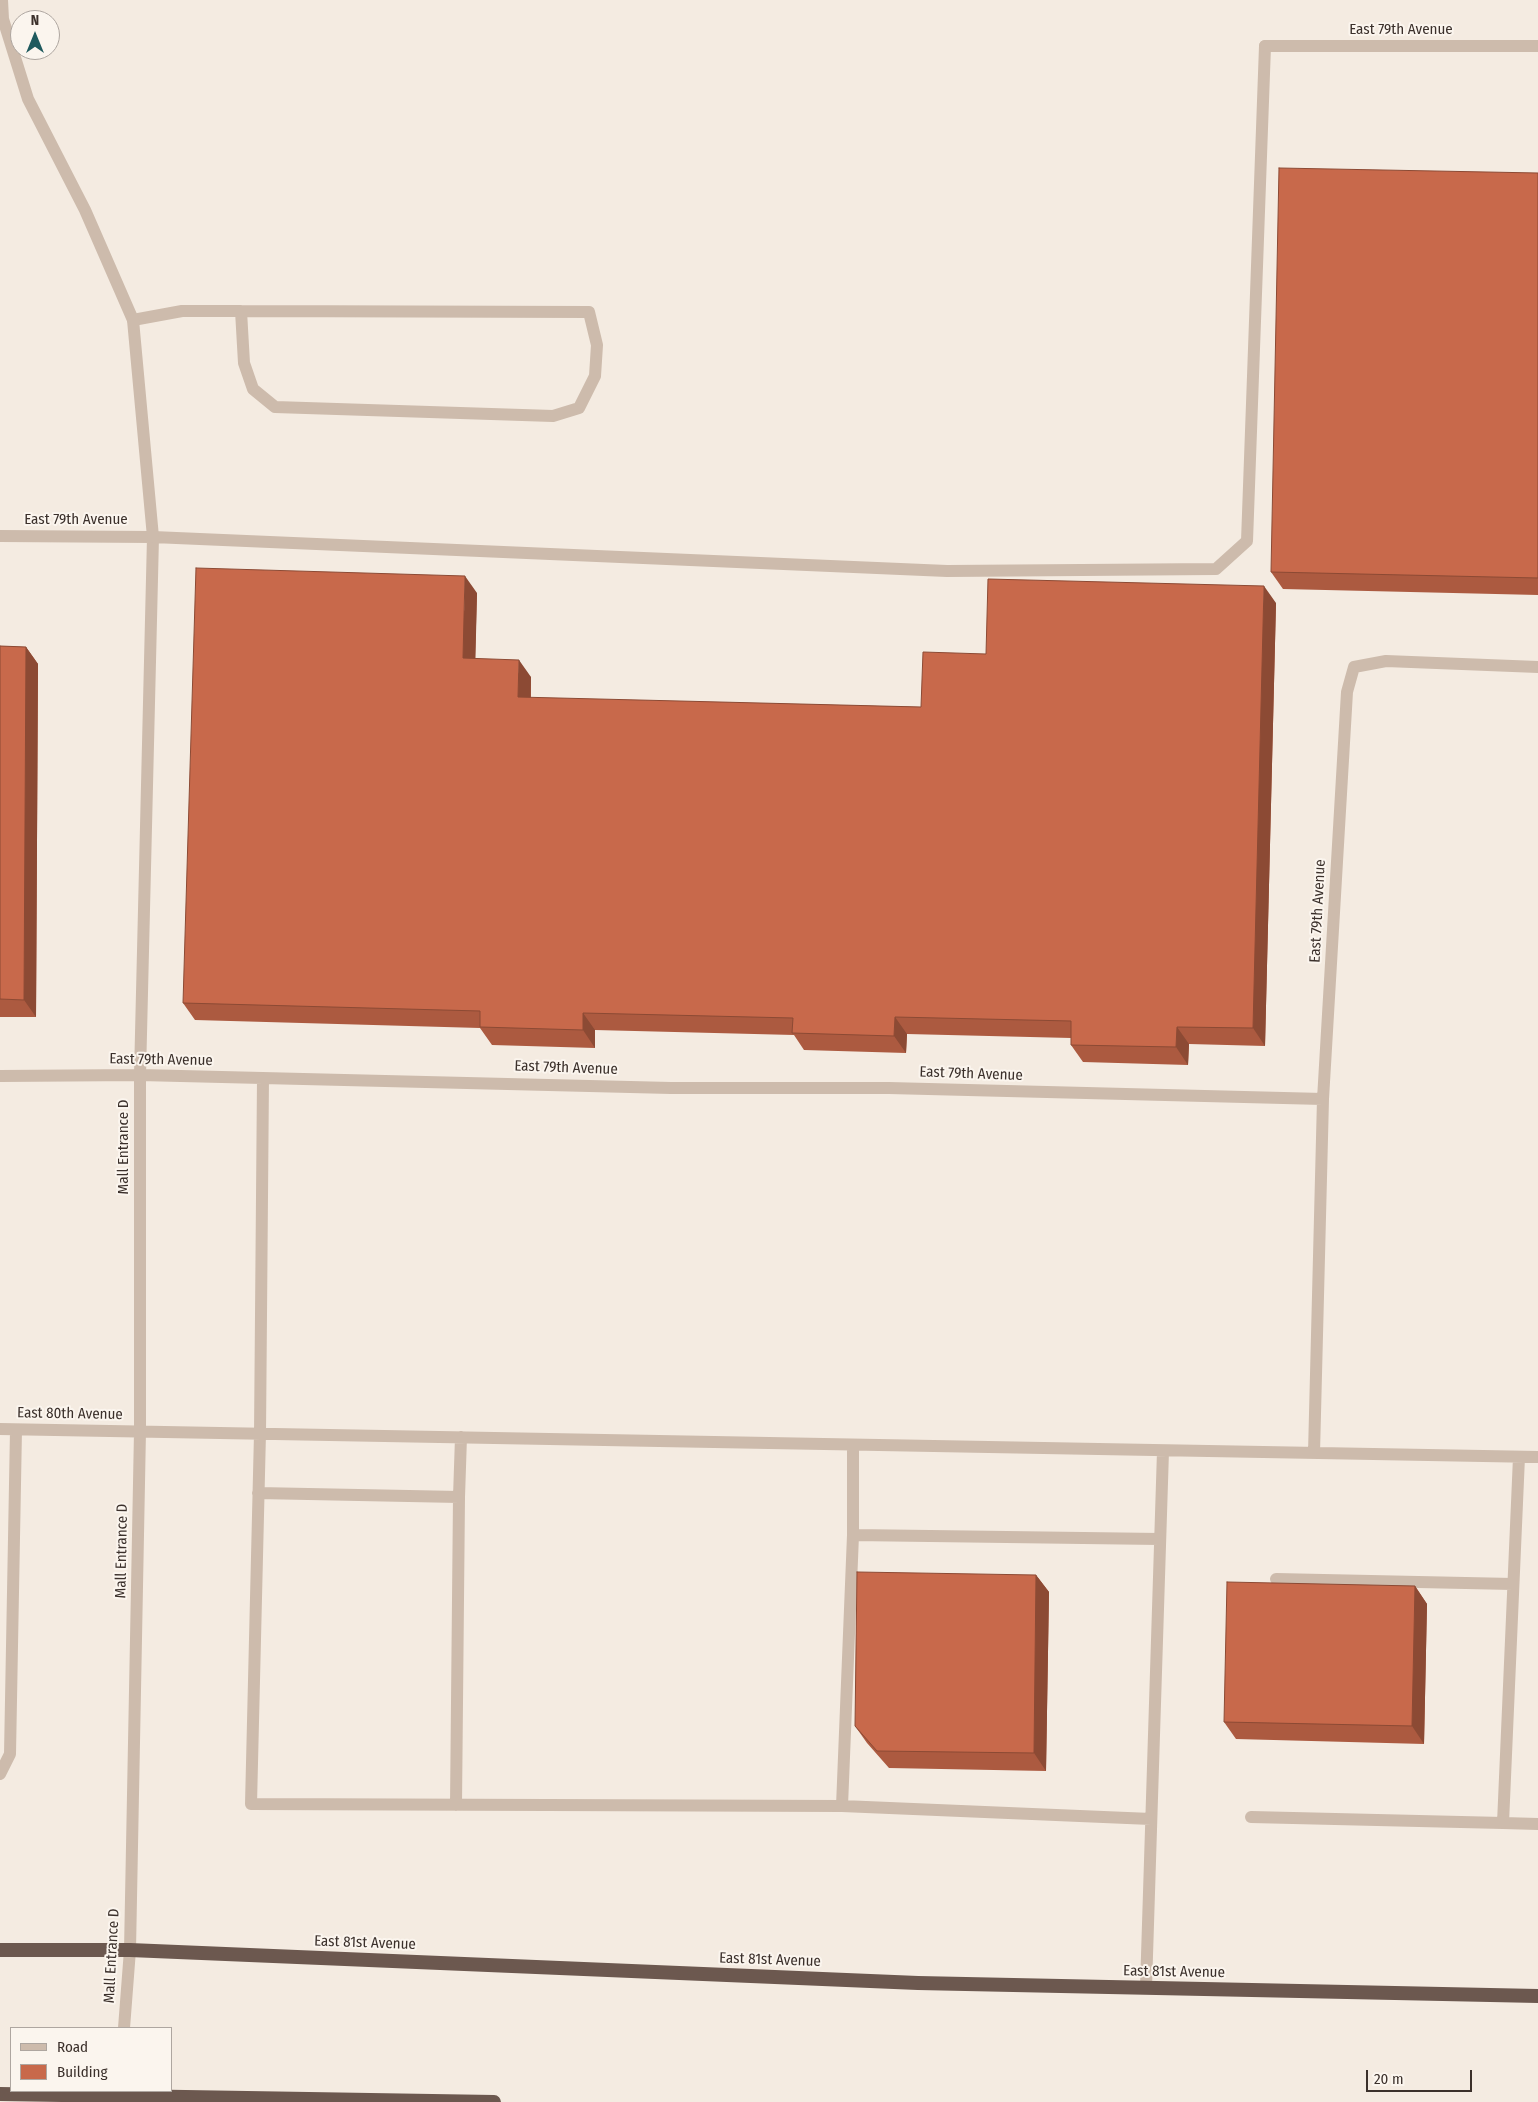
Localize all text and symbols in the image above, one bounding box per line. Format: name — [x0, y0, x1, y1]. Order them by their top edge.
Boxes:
north arrow — [10, 10, 60, 60]
text: N — [31, 12, 39, 29]
street label: East 79th Avenue — [1349, 21, 1453, 39]
street label: East 79th Avenue — [24, 511, 128, 529]
street label: East 79th Avenue — [1306, 859, 1330, 963]
street label: East 79th Avenue — [109, 1050, 213, 1070]
street label: East 79th Avenue — [514, 1057, 618, 1079]
street label: East 79th Avenue — [919, 1063, 1023, 1085]
street label: Mall Entrance D — [115, 1100, 133, 1194]
street label: East 80th Avenue — [17, 1404, 123, 1424]
street label: Mall Entrance D — [112, 1503, 132, 1599]
street label: Mall Entrance D — [101, 1908, 123, 2004]
street label: East 81st Avenue — [314, 1932, 416, 1954]
street label: East 81st Avenue — [719, 1949, 821, 1971]
street label: East 81st Avenue — [1123, 1962, 1225, 1982]
legend — [10, 2027, 172, 2092]
text: Road — [57, 2038, 88, 2056]
scale bar — [1368, 2060, 1474, 2092]
text: Building — [57, 2063, 108, 2081]
text: 20 m — [1374, 2070, 1404, 2088]

